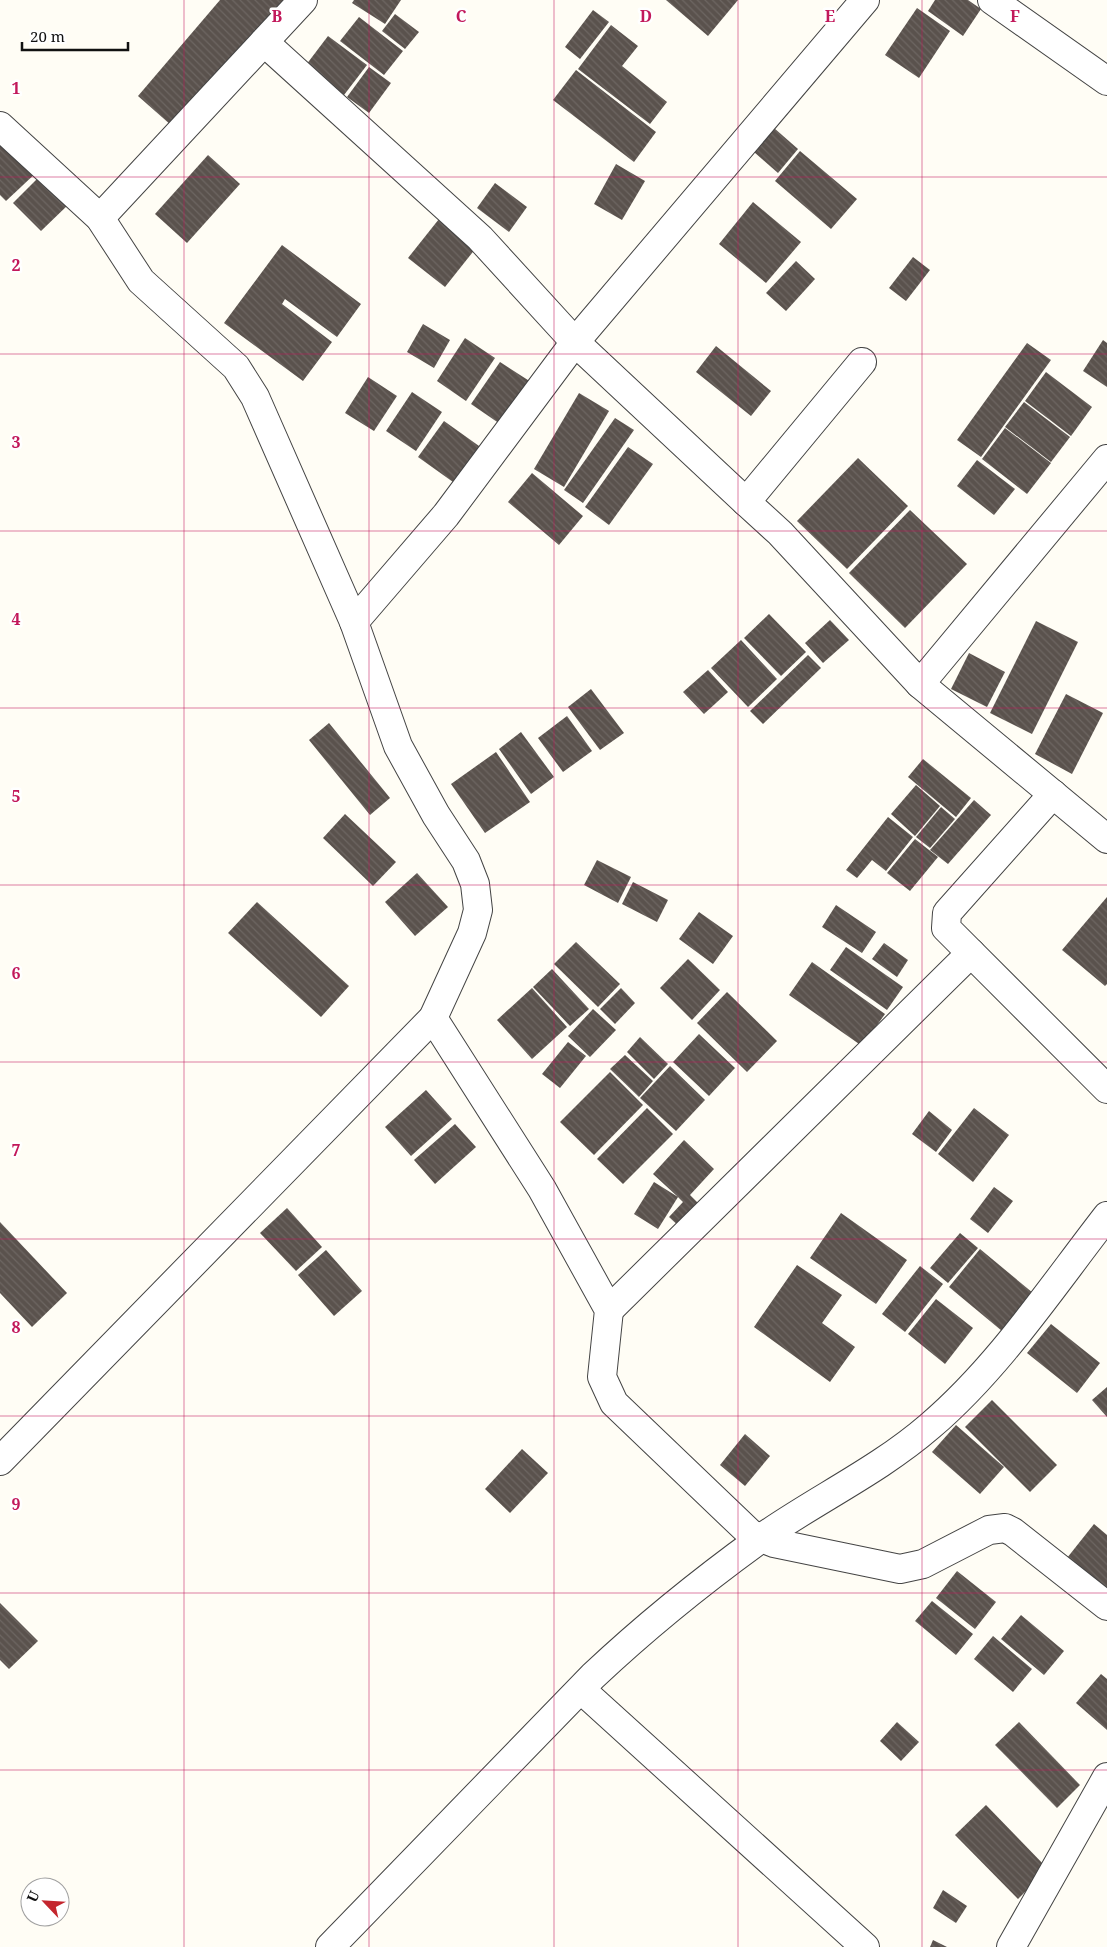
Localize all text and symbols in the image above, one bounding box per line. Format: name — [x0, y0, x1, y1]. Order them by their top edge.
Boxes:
text: B — [272, 5, 283, 27]
text: C — [456, 5, 467, 27]
text: D — [640, 5, 652, 27]
text: E — [825, 5, 835, 27]
text: F — [1010, 5, 1020, 27]
scale bar — [22, 20, 129, 52]
text: 20 m — [30, 26, 65, 46]
text: 1 — [11, 77, 21, 99]
text: 2 — [11, 254, 21, 276]
text: 3 — [11, 431, 21, 453]
text: 4 — [11, 608, 21, 630]
text: 5 — [11, 785, 21, 807]
text: 6 — [11, 962, 21, 984]
text: 7 — [11, 1139, 21, 1161]
text: 8 — [11, 1316, 21, 1338]
text: 9 — [11, 1493, 21, 1515]
north arrow — [20, 1877, 70, 1927]
text: U — [22, 1887, 44, 1905]

